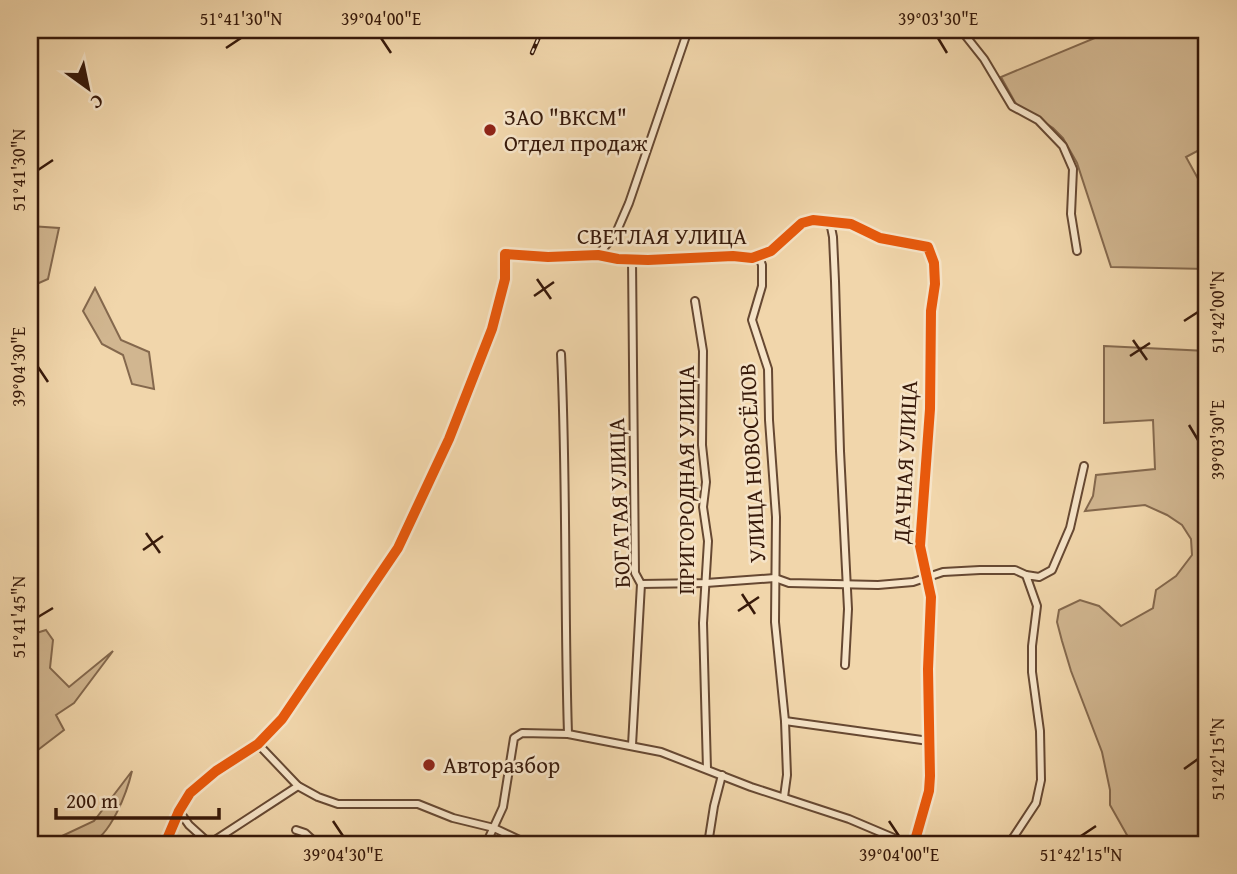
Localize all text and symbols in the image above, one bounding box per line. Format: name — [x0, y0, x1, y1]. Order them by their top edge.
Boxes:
text: 51°41'30"N — [200, 5, 283, 32]
text: 39°04'00"E — [341, 5, 421, 32]
text: 39°03'30"E — [898, 5, 978, 32]
north arrow — [52, 52, 122, 122]
text: С — [85, 88, 109, 117]
place label: ЗАО "ВКСМ" Отдел продаж — [504, 100, 648, 159]
marker: ЗАО "ВКСМ" Отдел продаж — [482, 122, 498, 138]
text: 51°41'30"N — [5, 128, 32, 211]
street label: СВЕТЛАЯ УЛИЦА — [577, 219, 747, 252]
text: 51°42'00"N — [1204, 270, 1231, 353]
text: 39°04'30"E — [5, 327, 32, 407]
street label: УЛИЦА НОВОСЁЛОВ — [730, 362, 773, 564]
street label: ПРИГОРОДНАЯ УЛИЦА — [669, 365, 702, 595]
street label: ДАЧНАЯ УЛИЦА — [884, 379, 925, 545]
text: 39°03'30"E — [1204, 400, 1231, 480]
street label: БОГАТАЯ УЛИЦА — [599, 417, 638, 589]
text: 51°41'45"N — [5, 575, 32, 658]
text: 51°42'15"N — [1204, 717, 1231, 800]
place label: Авторазбор — [443, 748, 560, 781]
marker: Авторазбор — [421, 757, 437, 773]
scale bar — [56, 776, 219, 820]
text: 200 m — [66, 785, 118, 816]
text: 39°04'30"E — [303, 841, 383, 868]
text: 39°04'00"E — [859, 841, 939, 868]
text: 51°42'15"N — [1040, 841, 1123, 868]

